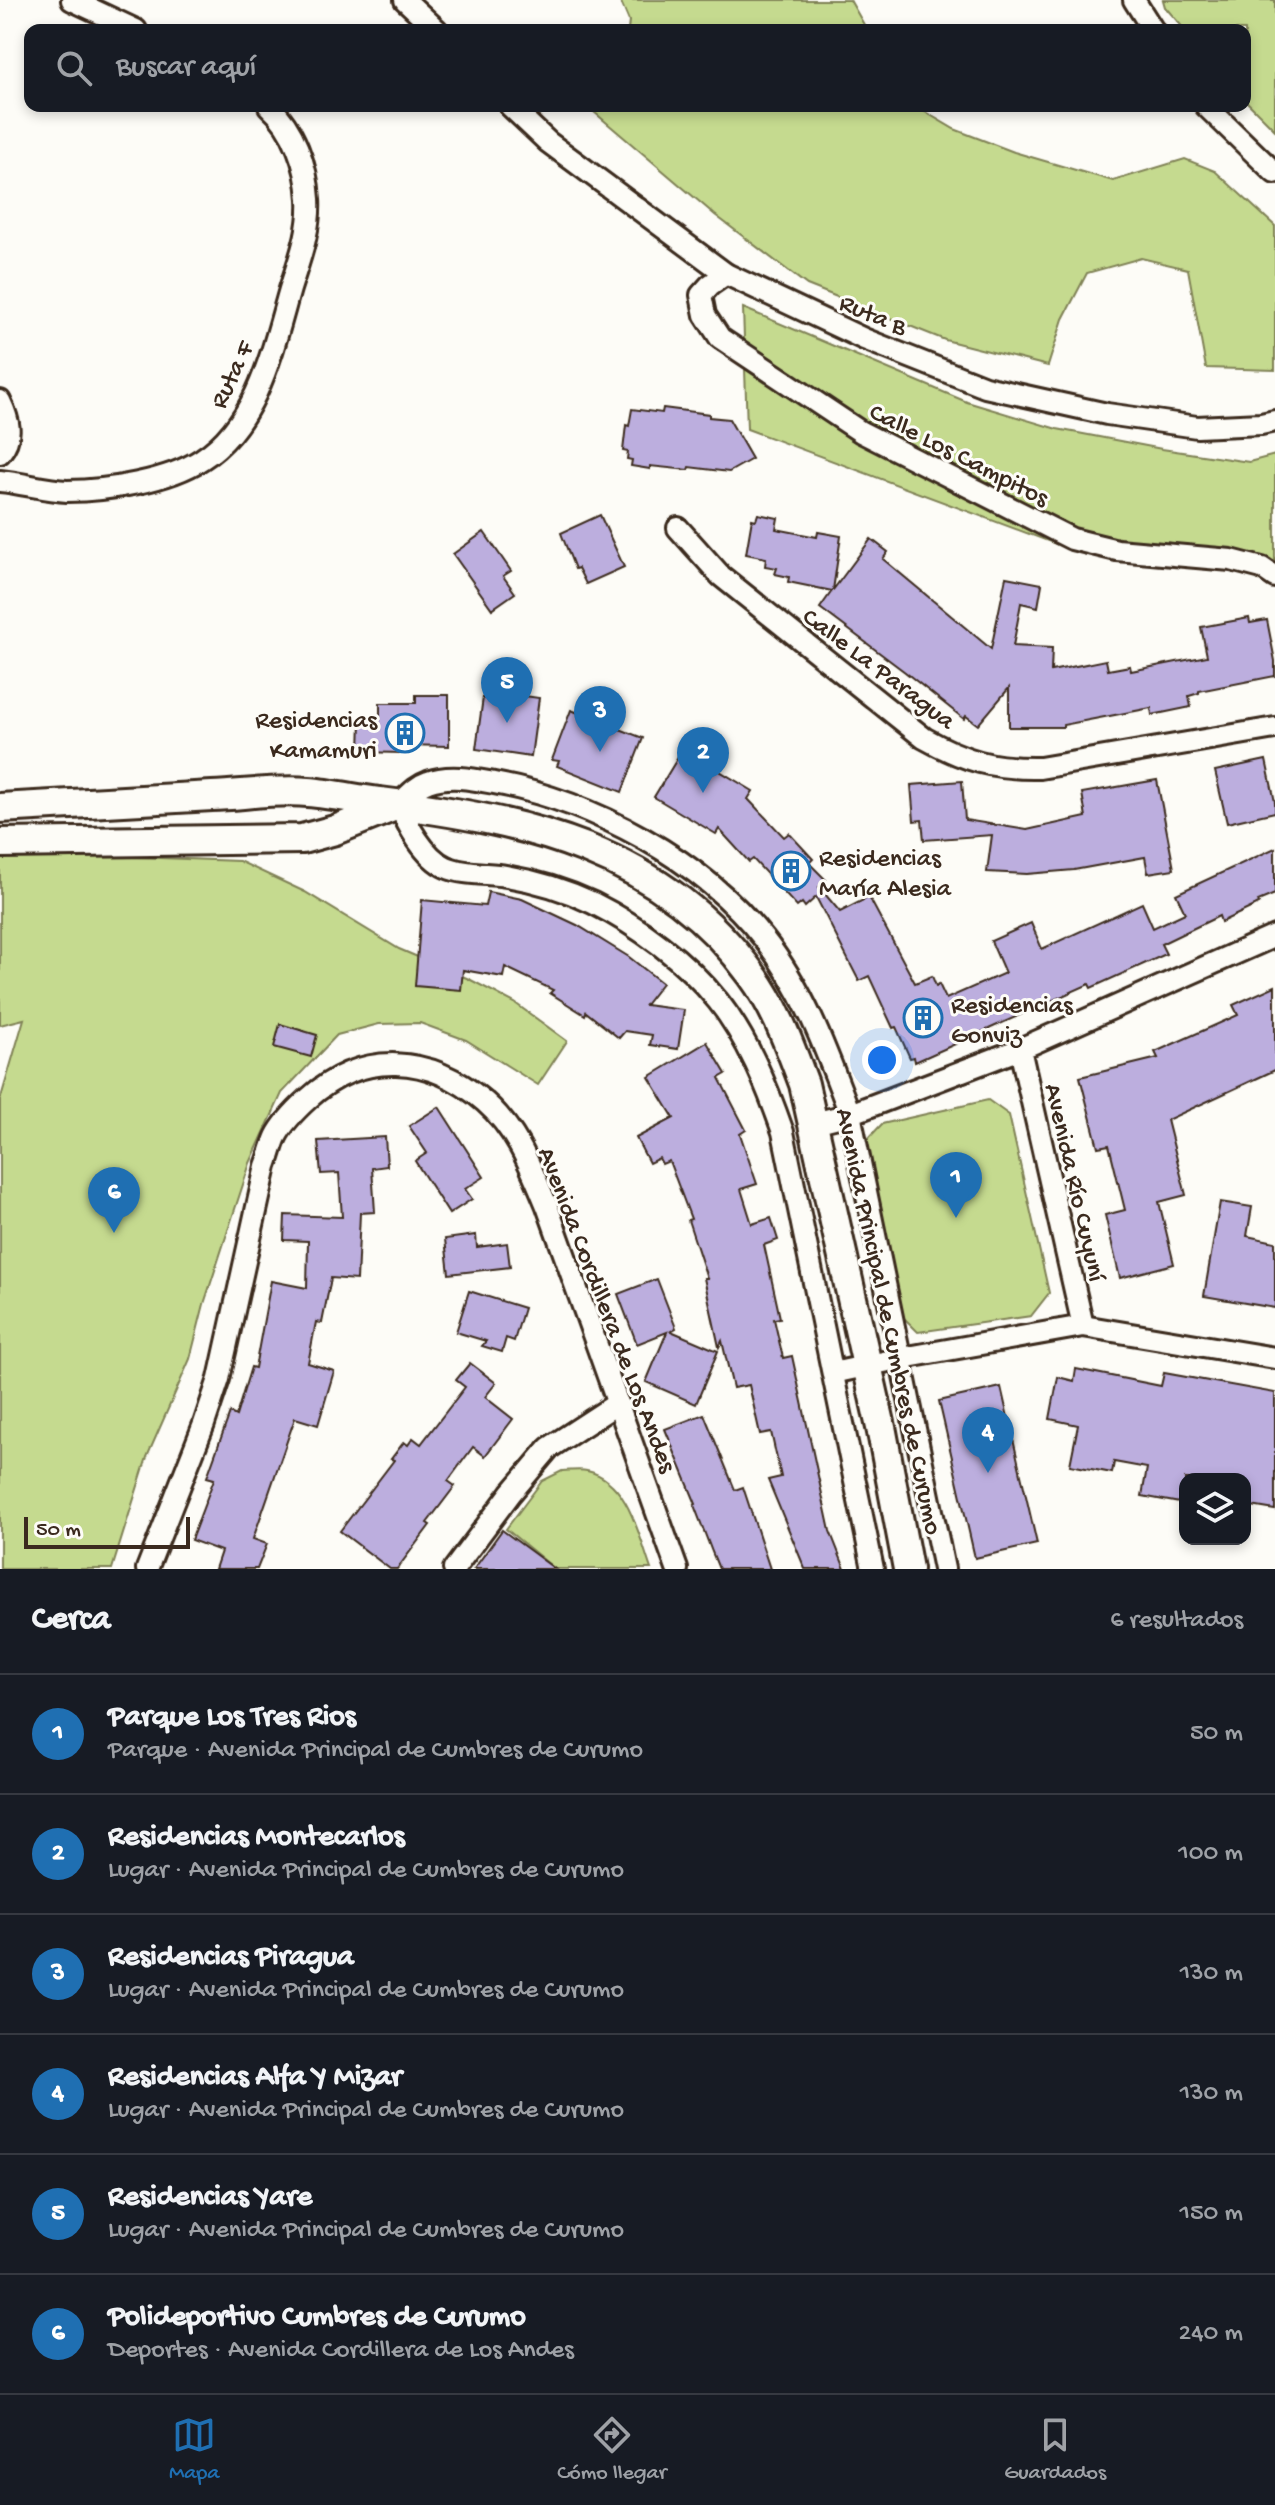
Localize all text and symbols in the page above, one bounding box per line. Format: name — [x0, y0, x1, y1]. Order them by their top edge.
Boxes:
search box — [24, 24, 1251, 112]
icon: search — [52, 46, 96, 90]
text: Buscar aquí — [116, 51, 256, 86]
street label: Ruta B — [834, 289, 911, 345]
street label: Ruta F — [205, 336, 264, 414]
street label: Calle Los Campitos — [863, 398, 1054, 516]
street label: Calle La Paragua — [795, 603, 961, 739]
pin: 5 — [481, 657, 533, 723]
pin: 3 — [574, 686, 626, 752]
place label: Residencias Kamamuri — [255, 707, 378, 768]
building icon: Residencias Kamamuri — [384, 712, 426, 754]
pin: 2 — [677, 727, 729, 793]
place label: Residencias María Alesia — [819, 845, 953, 906]
building icon: Residencias María Alesia — [770, 850, 812, 892]
place label: Residencias Gonviz — [951, 992, 1074, 1053]
building icon: Residencias Gonviz — [902, 997, 944, 1039]
your location — [862, 1040, 902, 1080]
street label: Avenida Río Cuyuní — [1035, 1081, 1111, 1286]
street label: Avenida Principal de Cumbres de Curumo — [826, 1106, 947, 1538]
street label: Avenida Cordillera de Los Andes — [528, 1144, 682, 1479]
pin: 1 — [930, 1152, 982, 1218]
pin: 6 — [88, 1167, 140, 1233]
pin: 4 — [962, 1407, 1014, 1473]
map controls — [1179, 1473, 1251, 1545]
button: layers — [1179, 1473, 1251, 1545]
scale bar — [24, 1513, 190, 1549]
text: 50 m — [36, 1518, 81, 1544]
text: Cerca — [32, 1601, 110, 1641]
text: 6 resultados — [1110, 1606, 1243, 1637]
text: Parque Los Tres Rios — [108, 1701, 356, 1736]
text: 1 — [53, 1719, 63, 1750]
text: 50 m — [1190, 1719, 1243, 1750]
text: Parque · Avenida Principal de Cumbres de Curumo — [108, 1736, 643, 1767]
text: Residencias Montecarlos — [108, 1821, 405, 1856]
text: 2 — [52, 1839, 64, 1870]
text: 100 m — [1178, 1839, 1243, 1870]
text: Lugar · Avenida Principal de Cumbres de Curumo — [108, 1856, 624, 1887]
text: Residencias Piragua — [108, 1941, 354, 1976]
text: 3 — [51, 1959, 65, 1990]
text: 130 m — [1180, 1959, 1243, 1990]
text: Lugar · Avenida Principal de Cumbres de Curumo — [108, 1976, 624, 2007]
text: Residencias Alfa Y Mizar — [108, 2061, 402, 2096]
text: 4 — [52, 2079, 64, 2110]
text: 130 m — [1180, 2079, 1243, 2110]
text: Lugar · Avenida Principal de Cumbres de Curumo — [108, 2096, 624, 2127]
text: Residencias Yare — [108, 2181, 312, 2216]
text: 5 — [51, 2199, 65, 2230]
text: 150 m — [1179, 2199, 1243, 2230]
text: Lugar · Avenida Principal de Cumbres de Curumo — [108, 2216, 624, 2247]
text: Polideportivo Cumbres de Curumo — [108, 2301, 526, 2336]
text: 6 — [51, 2319, 65, 2350]
text: 240 m — [1179, 2319, 1243, 2350]
text: Deportes · Avenida Cordillera de Los Andes — [108, 2336, 574, 2367]
tab: Mapa — [169, 2413, 219, 2487]
tab: Cómo llegar — [557, 2413, 666, 2487]
tab: Guardados — [1004, 2413, 1106, 2487]

